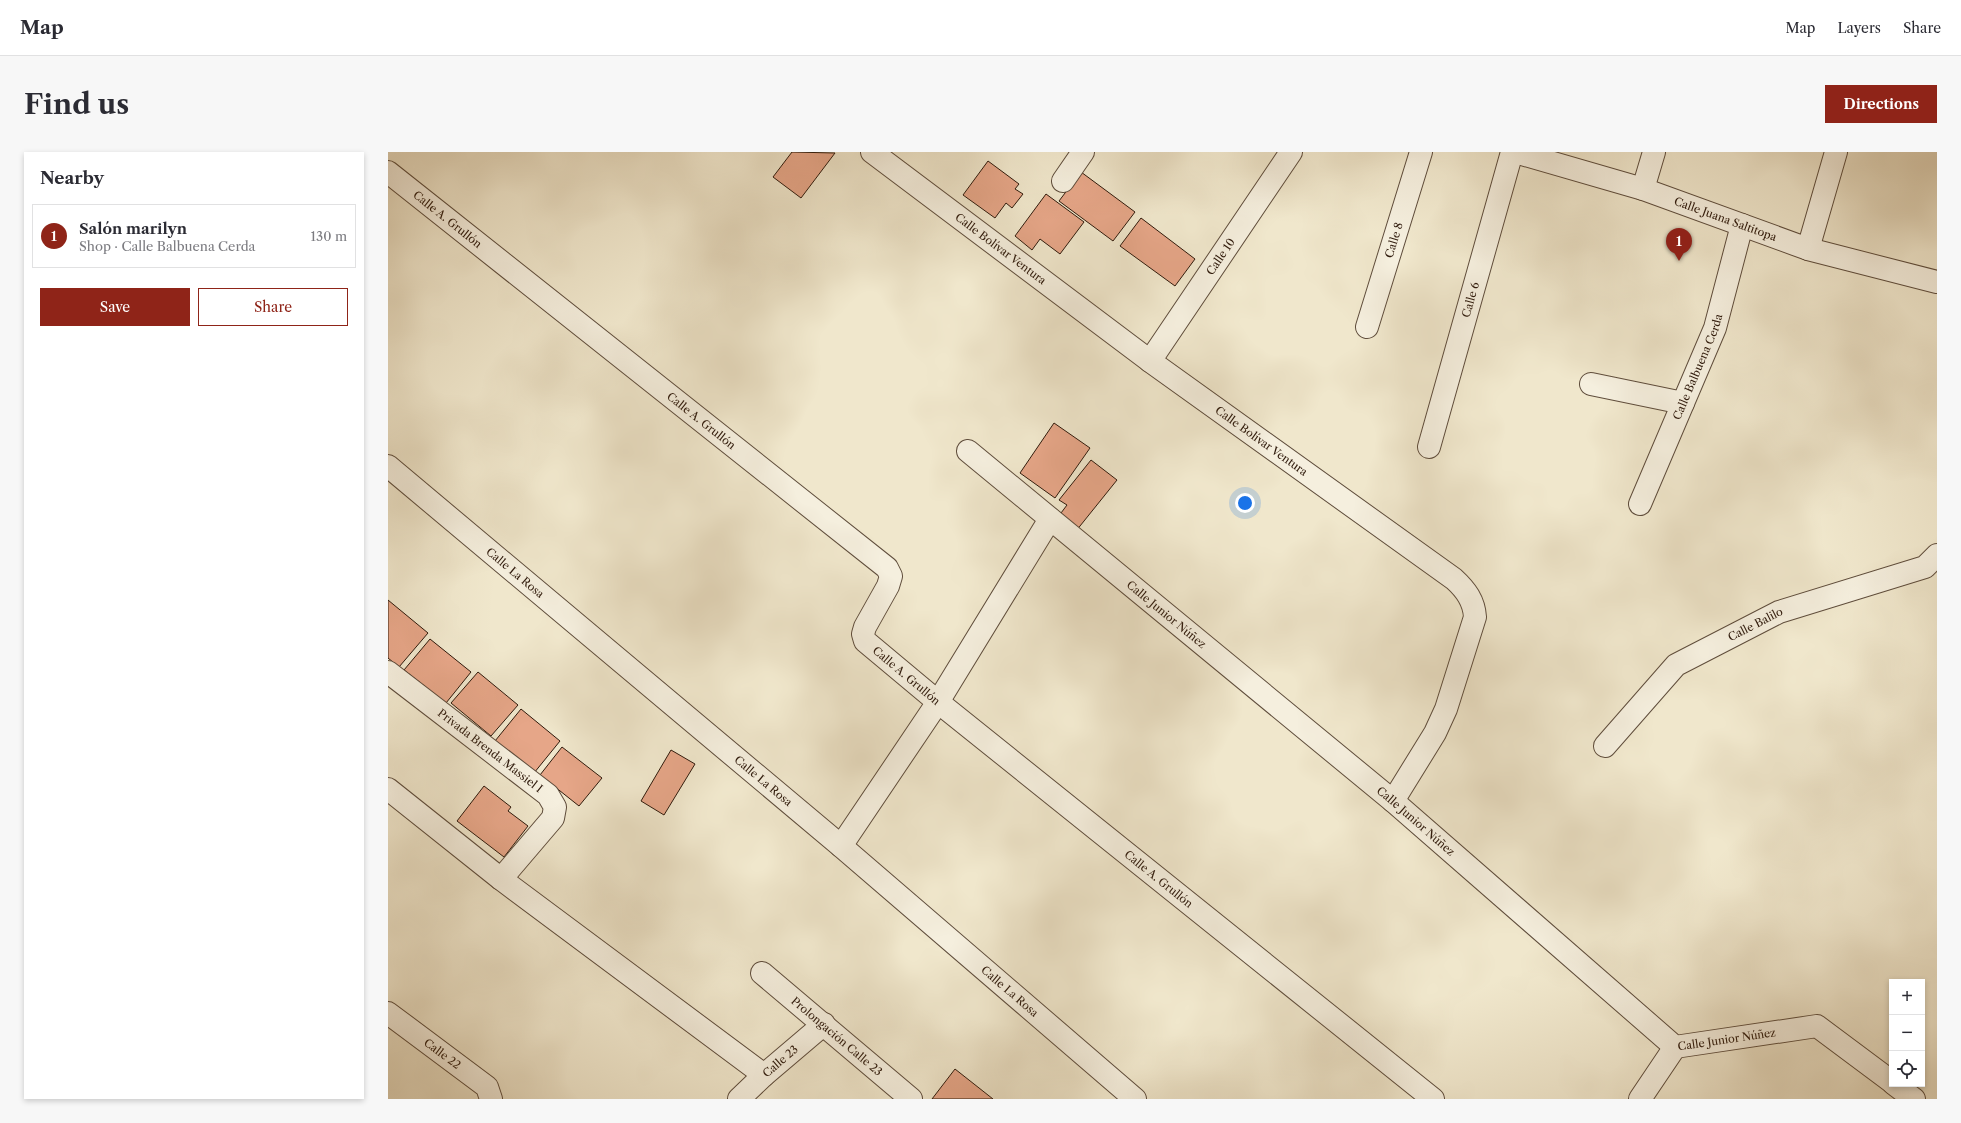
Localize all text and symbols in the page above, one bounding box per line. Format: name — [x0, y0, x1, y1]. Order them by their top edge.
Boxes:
text: Map — [20, 16, 64, 39]
text: Map — [1785, 19, 1815, 37]
text: Layers — [1837, 19, 1881, 37]
text: Share — [1903, 19, 1941, 37]
button: Directions — [1825, 85, 1937, 123]
text: Find us — [24, 87, 129, 121]
text: Nearby — [40, 168, 104, 188]
street label: Calle A. Grullón — [410, 188, 485, 251]
street label: Calle Juana Saltitopa — [1672, 194, 1779, 244]
street label: Calle Bolívar Ventura — [952, 210, 1049, 288]
text: Salón marilyn — [79, 219, 187, 238]
street label: Calle 8 — [1382, 221, 1406, 260]
text: 1 — [51, 228, 57, 244]
text: 130 m — [311, 228, 347, 244]
pin: 1 — [1666, 228, 1692, 261]
street label: Calle 10 — [1203, 235, 1238, 278]
text: Shop · Calle Balbuena Cerda — [79, 238, 255, 254]
street label: Calle 6 — [1459, 280, 1482, 319]
button: Save — [40, 288, 190, 326]
button: Share — [198, 288, 348, 326]
street label: Calle Balbuena Cerda — [1670, 312, 1725, 422]
street label: Calle A. Grullón — [664, 389, 739, 452]
street label: Calle Bolívar Ventura — [1213, 403, 1311, 479]
your location — [1235, 493, 1255, 513]
street label: Calle La Rosa — [483, 544, 547, 601]
street label: Calle Junior Núñez — [1124, 578, 1209, 651]
street label: Calle Balilo — [1725, 604, 1785, 644]
street label: Calle A. Grullón — [870, 643, 943, 708]
street label: Privada Brenda Massiel I — [435, 706, 546, 795]
street label: Calle La Rosa — [732, 753, 795, 809]
street label: Calle Junior Núñez — [1374, 783, 1458, 859]
street label: Calle A. Grullón — [1122, 847, 1196, 911]
street label: Calle La Rosa — [978, 963, 1041, 1020]
map controls — [1889, 979, 1925, 1087]
button: + — [1889, 979, 1925, 1015]
street label: Prolongación Calle 23 — [788, 994, 885, 1079]
button: − — [1889, 1015, 1925, 1051]
street label: Calle Junior Núñez — [1677, 1025, 1777, 1054]
street label: Calle 22 — [421, 1035, 464, 1072]
street label: Calle 23 — [760, 1042, 801, 1080]
button: locate — [1889, 1051, 1925, 1087]

